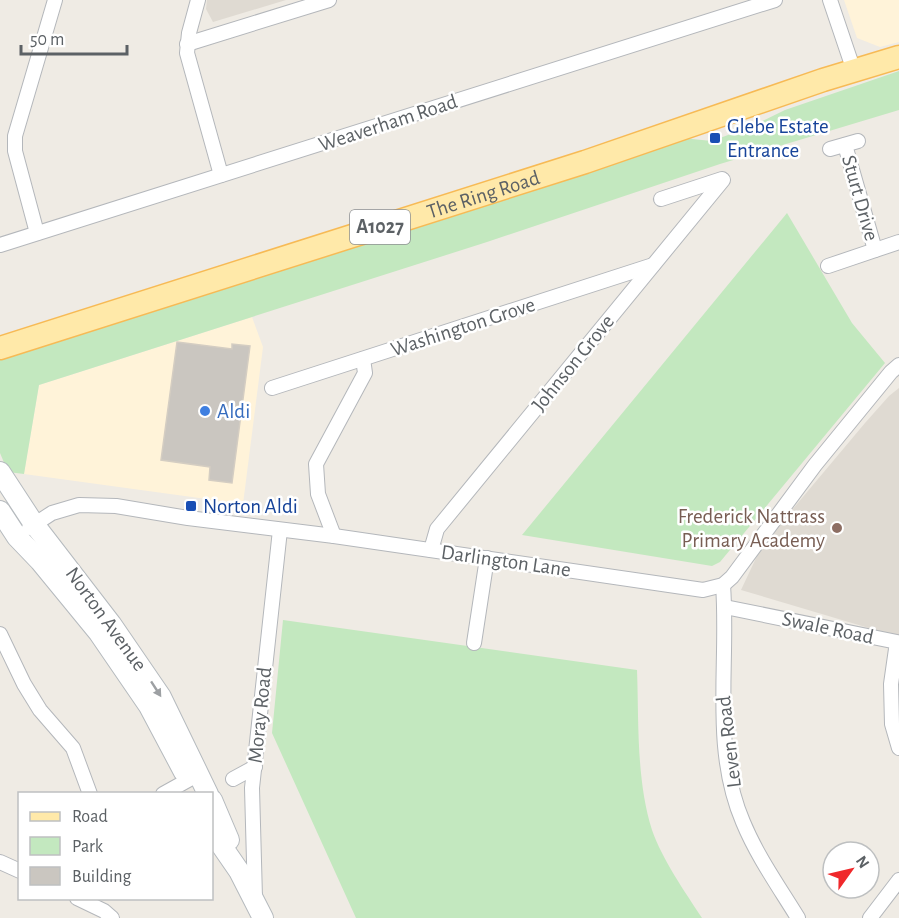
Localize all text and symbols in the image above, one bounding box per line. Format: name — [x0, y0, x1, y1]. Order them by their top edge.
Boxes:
scale bar — [21, 18, 128, 56]
text: 50 m — [30, 31, 64, 49]
street label: Weaverham Road — [316, 91, 460, 155]
place label: Glebe Estate Entrance — [727, 116, 829, 161]
marker: Glebe Estate Entrance — [708, 131, 722, 145]
street label: Sturt Drive — [838, 153, 882, 243]
street label: The Ring Road — [424, 167, 542, 222]
road number: A1027 — [350, 210, 410, 244]
street label: Washington Grove — [388, 294, 538, 360]
street label: Johnson Grove — [528, 311, 618, 415]
place label: Aldi — [217, 401, 250, 422]
marker: Aldi — [198, 404, 212, 418]
place label: Norton Aldi — [203, 496, 298, 517]
marker: Norton Aldi — [184, 499, 198, 513]
place label: Frederick Nattrass Primary Academy — [678, 506, 825, 551]
marker: Frederick Nattrass Primary Academy — [830, 521, 844, 535]
street label: Darlington Lane — [440, 542, 572, 580]
street label: Norton Avenue — [61, 563, 151, 675]
street label: Swale Road — [780, 608, 876, 648]
street label: Moray Road — [245, 666, 275, 764]
one-way arrow — [151, 681, 162, 698]
street label: Leven Road — [713, 695, 745, 789]
legend — [18, 792, 213, 900]
text: Road — [72, 808, 108, 826]
text: Park — [72, 838, 104, 856]
north arrow — [821, 840, 881, 900]
text: N — [853, 853, 872, 871]
text: Building — [72, 868, 132, 886]

